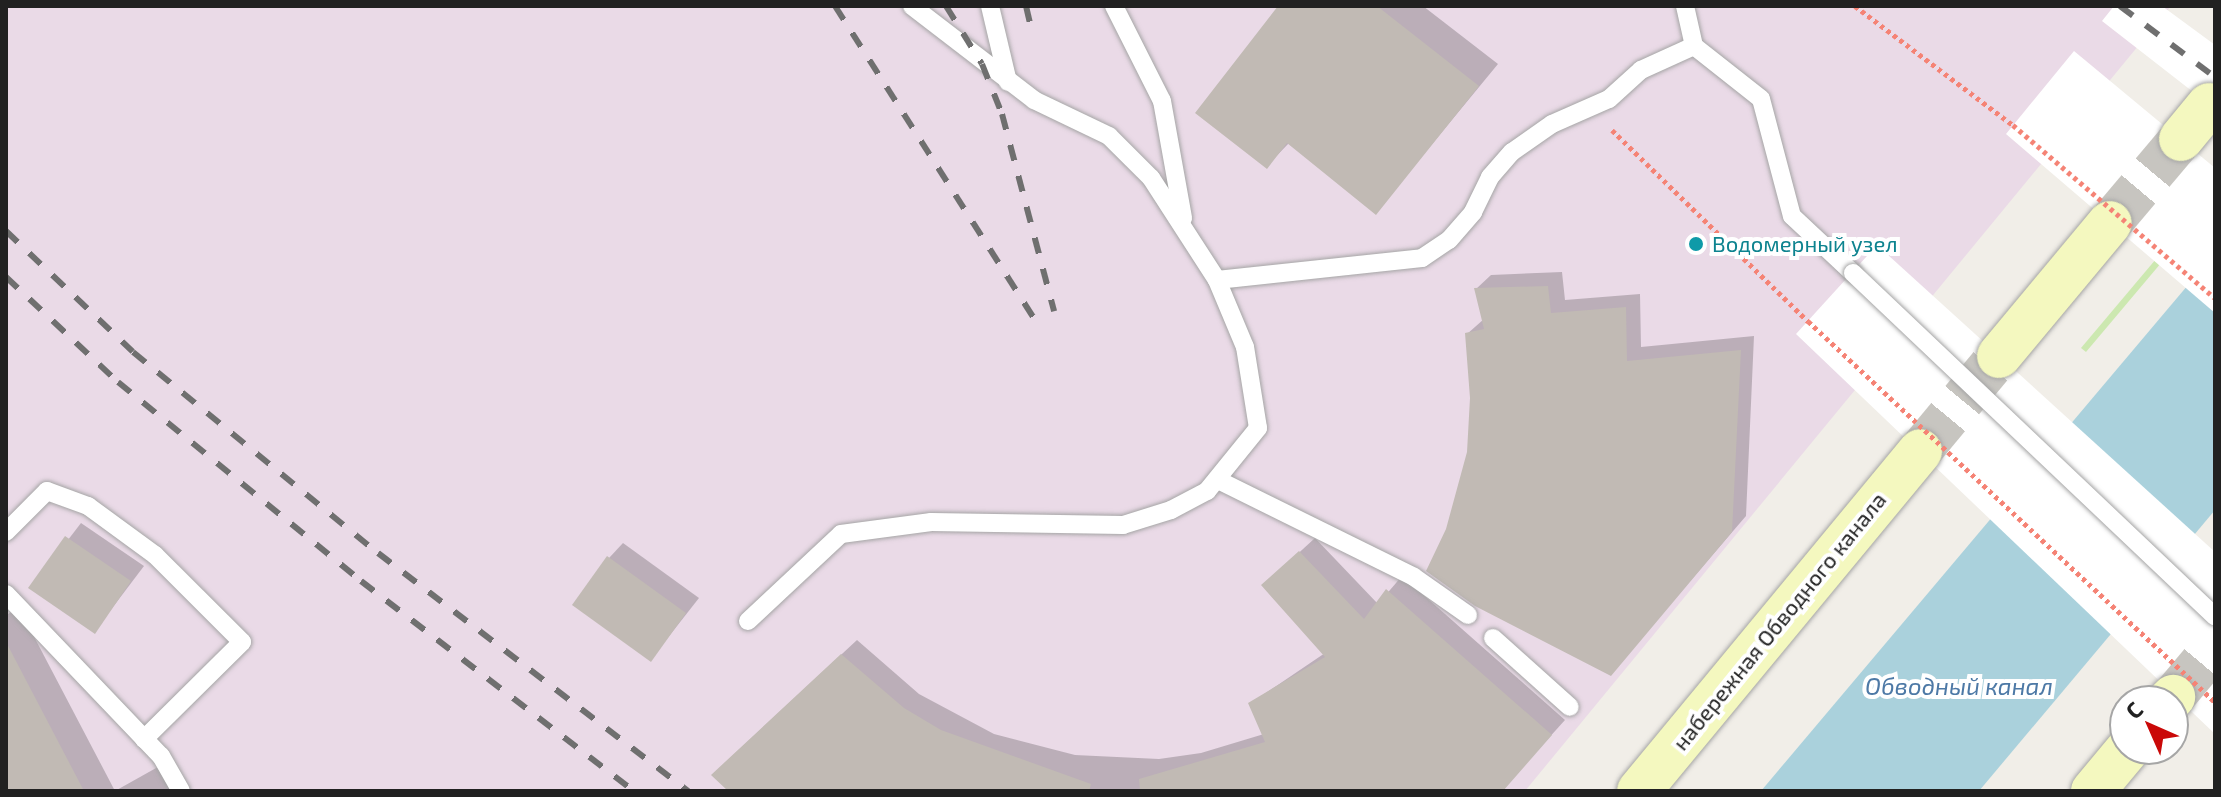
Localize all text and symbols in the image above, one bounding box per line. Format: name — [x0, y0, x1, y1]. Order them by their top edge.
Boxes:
place label: Водомерный узел — [1712, 231, 1898, 257]
marker: Водомерный узел — [1687, 235, 1705, 253]
street label: набережная Обводного канала — [1667, 487, 1891, 755]
water label: Обводный канал — [1865, 672, 2053, 700]
north arrow — [2109, 685, 2189, 765]
text: С — [2120, 696, 2147, 723]

